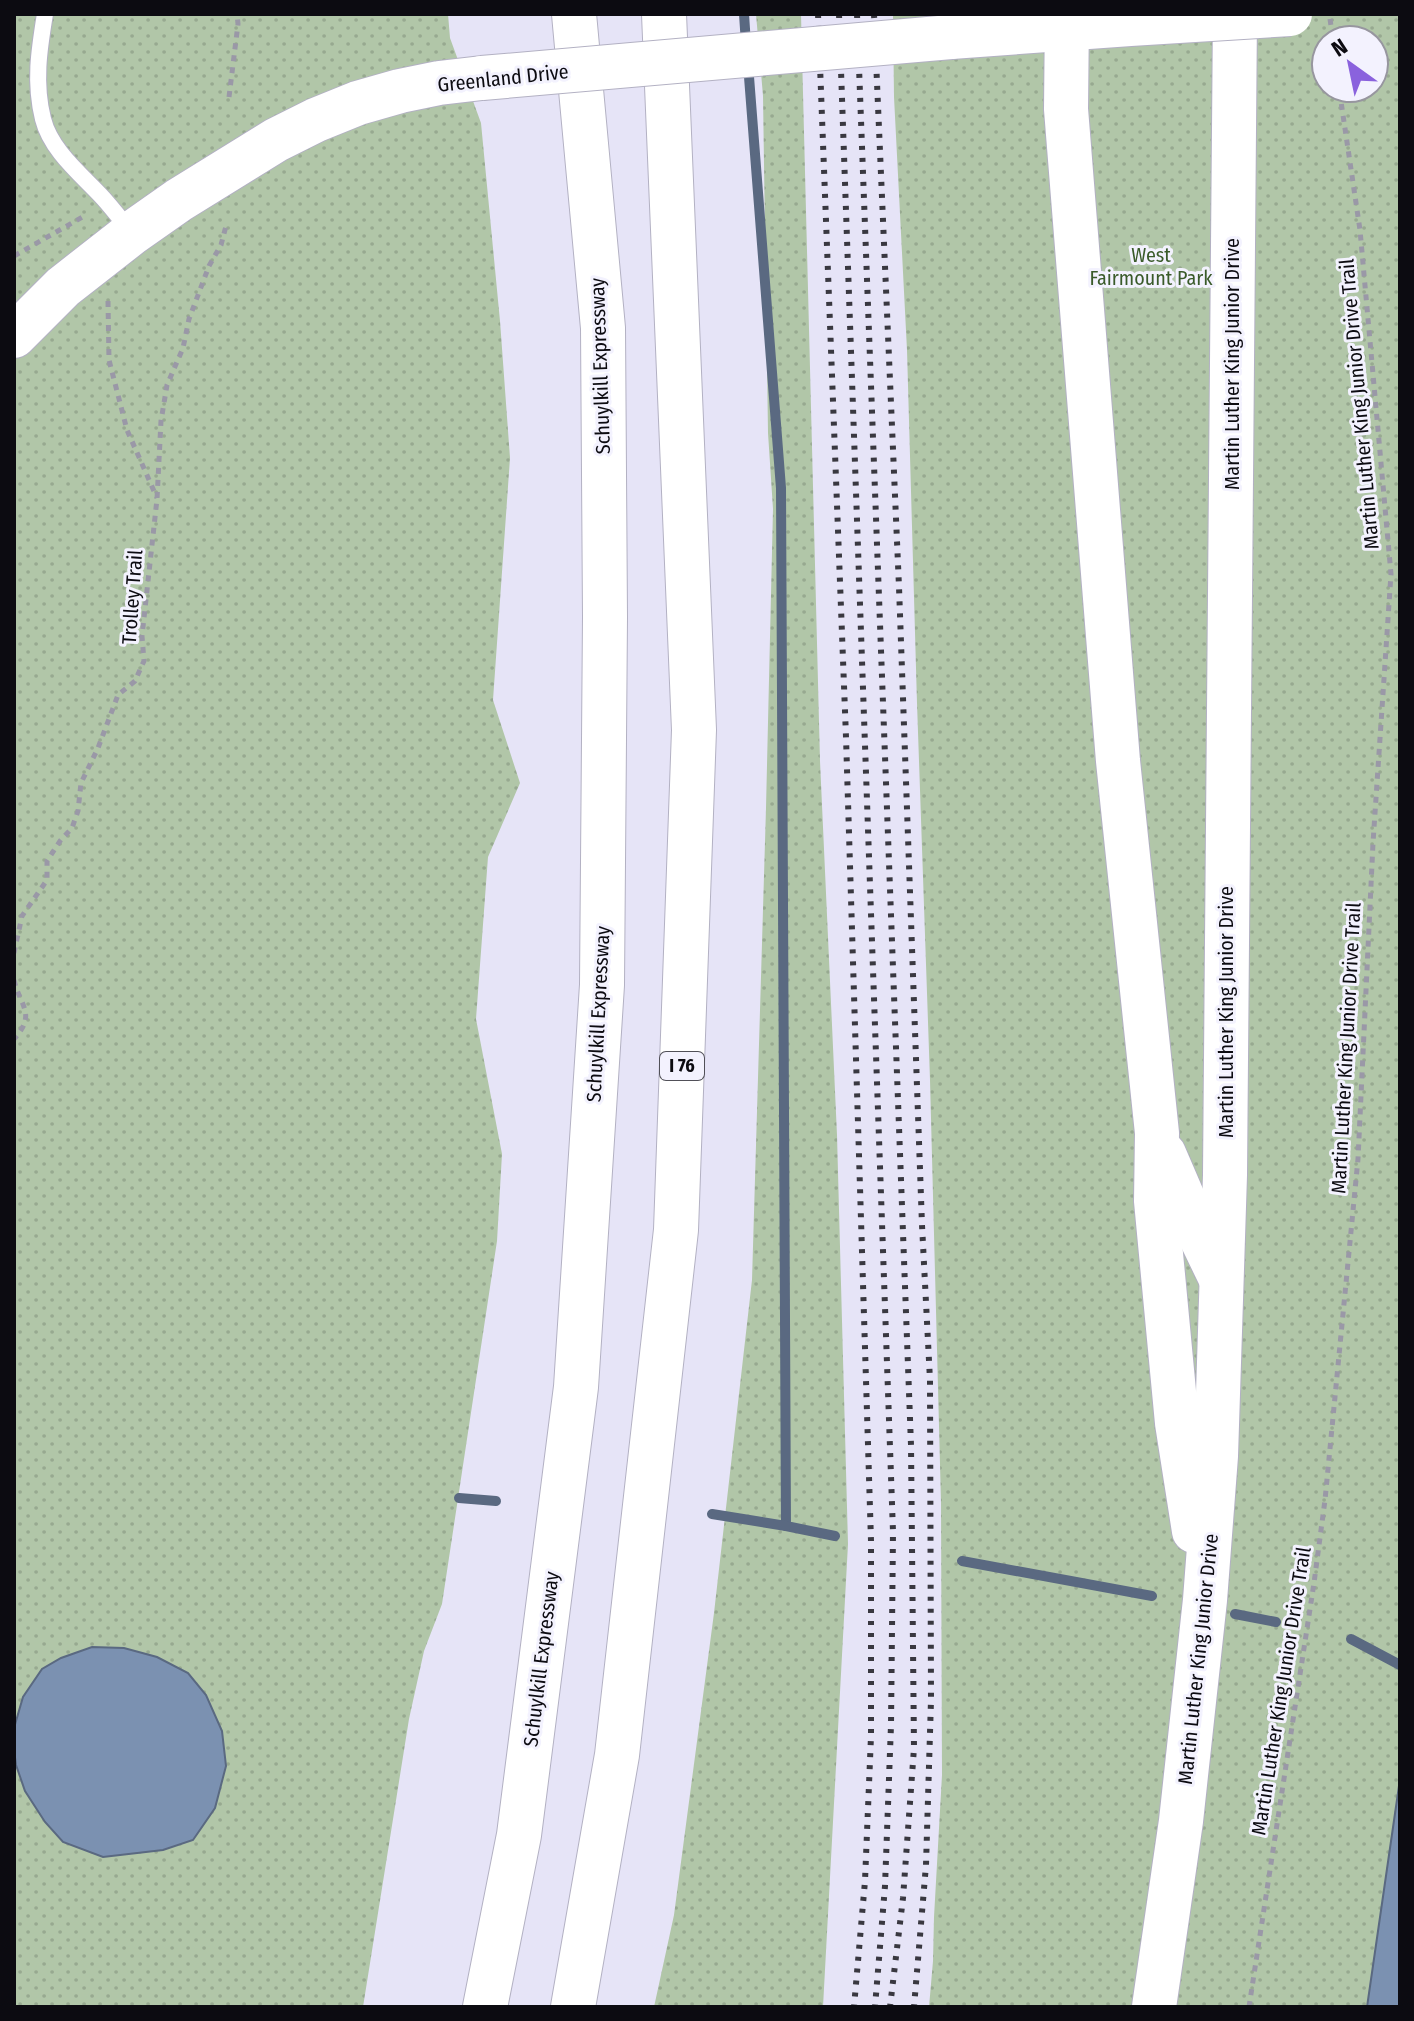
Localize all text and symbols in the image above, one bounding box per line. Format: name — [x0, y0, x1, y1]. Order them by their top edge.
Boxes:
north arrow — [1310, 24, 1390, 104]
text: N — [1326, 33, 1352, 63]
street label: Greenland Drive — [436, 59, 570, 97]
street label: Martin Luther King Junior Drive — [1220, 238, 1244, 490]
park label: West Fairmount Park — [1089, 243, 1213, 290]
street label: Martin Luther King Junior Drive Trail — [1334, 258, 1384, 550]
street label: Schuylkill Expressway — [585, 277, 615, 455]
street label: Trolley Trail — [117, 549, 147, 645]
street label: Martin Luther King Junior Drive — [1214, 886, 1238, 1138]
street label: Martin Luther King Junior Drive Trail — [1326, 902, 1366, 1194]
street label: Schuylkill Expressway — [581, 925, 615, 1103]
road number: I 76 — [660, 1052, 704, 1080]
street label: Martin Luther King Junior Drive — [1173, 1533, 1223, 1785]
street label: Martin Luther King Junior Drive Trail — [1246, 1545, 1316, 1837]
street label: Schuylkill Expressway — [518, 1570, 564, 1748]

